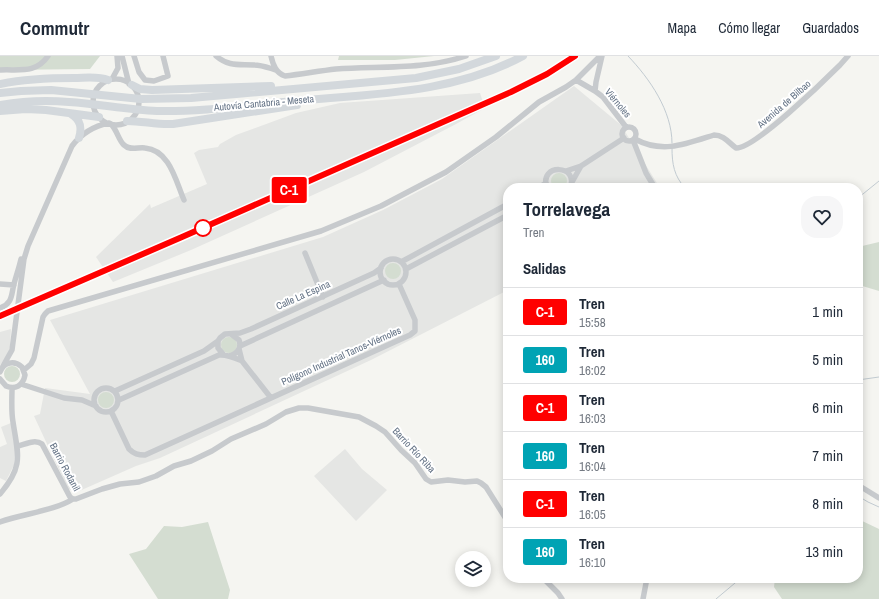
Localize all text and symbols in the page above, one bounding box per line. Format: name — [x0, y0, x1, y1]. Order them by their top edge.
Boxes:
text: Commutr — [20, 15, 89, 41]
text: Mapa — [668, 19, 696, 37]
text: Cómo llegar — [718, 19, 780, 37]
text: Guardados — [802, 19, 859, 37]
street label: Avenida de Bilbao — [754, 77, 814, 132]
street label: Viérnoles — [602, 86, 634, 120]
street label: Autovía Cantabria - Meseta — [212, 92, 315, 114]
line badge: C-1 — [266, 177, 312, 203]
text: C-1 — [280, 181, 298, 199]
text: Torrelavega — [523, 196, 610, 222]
button: heart — [801, 196, 843, 238]
unlabelled marker — [194, 219, 212, 237]
text: Tren — [523, 224, 545, 241]
text: Salidas — [523, 258, 566, 279]
street label: Calle La Espina — [274, 277, 332, 313]
text: Tren — [579, 293, 605, 314]
text: 1 min — [812, 301, 843, 322]
text: C-1 — [536, 303, 554, 321]
text: 15:58 — [579, 314, 606, 331]
street label: Polígono Industrial Tanos-Viérnoles — [279, 324, 403, 388]
text: Tren — [579, 341, 605, 362]
text: 5 min — [812, 349, 843, 370]
text: 160 — [535, 351, 555, 369]
text: 16:02 — [579, 362, 606, 379]
text: Tren — [579, 389, 605, 410]
text: 6 min — [812, 397, 843, 418]
text: C-1 — [536, 399, 554, 417]
text: 16:03 — [579, 410, 606, 427]
street label: Barrio Río Riba — [390, 425, 438, 476]
text: Tren — [579, 437, 605, 458]
street label: Barrio Rodanil — [47, 441, 83, 494]
text: 7 min — [812, 445, 843, 466]
text: 160 — [535, 447, 555, 465]
text: 16:04 — [579, 458, 606, 475]
text: Tren — [579, 485, 605, 506]
text: 8 min — [812, 493, 843, 514]
text: C-1 — [536, 495, 554, 513]
text: 16:05 — [579, 506, 606, 523]
text: Tren — [579, 533, 605, 554]
text: 13 min — [805, 541, 843, 562]
text: 160 — [535, 543, 555, 561]
map controls — [455, 551, 491, 587]
button: layers — [455, 551, 491, 587]
text: 16:10 — [579, 554, 606, 571]

